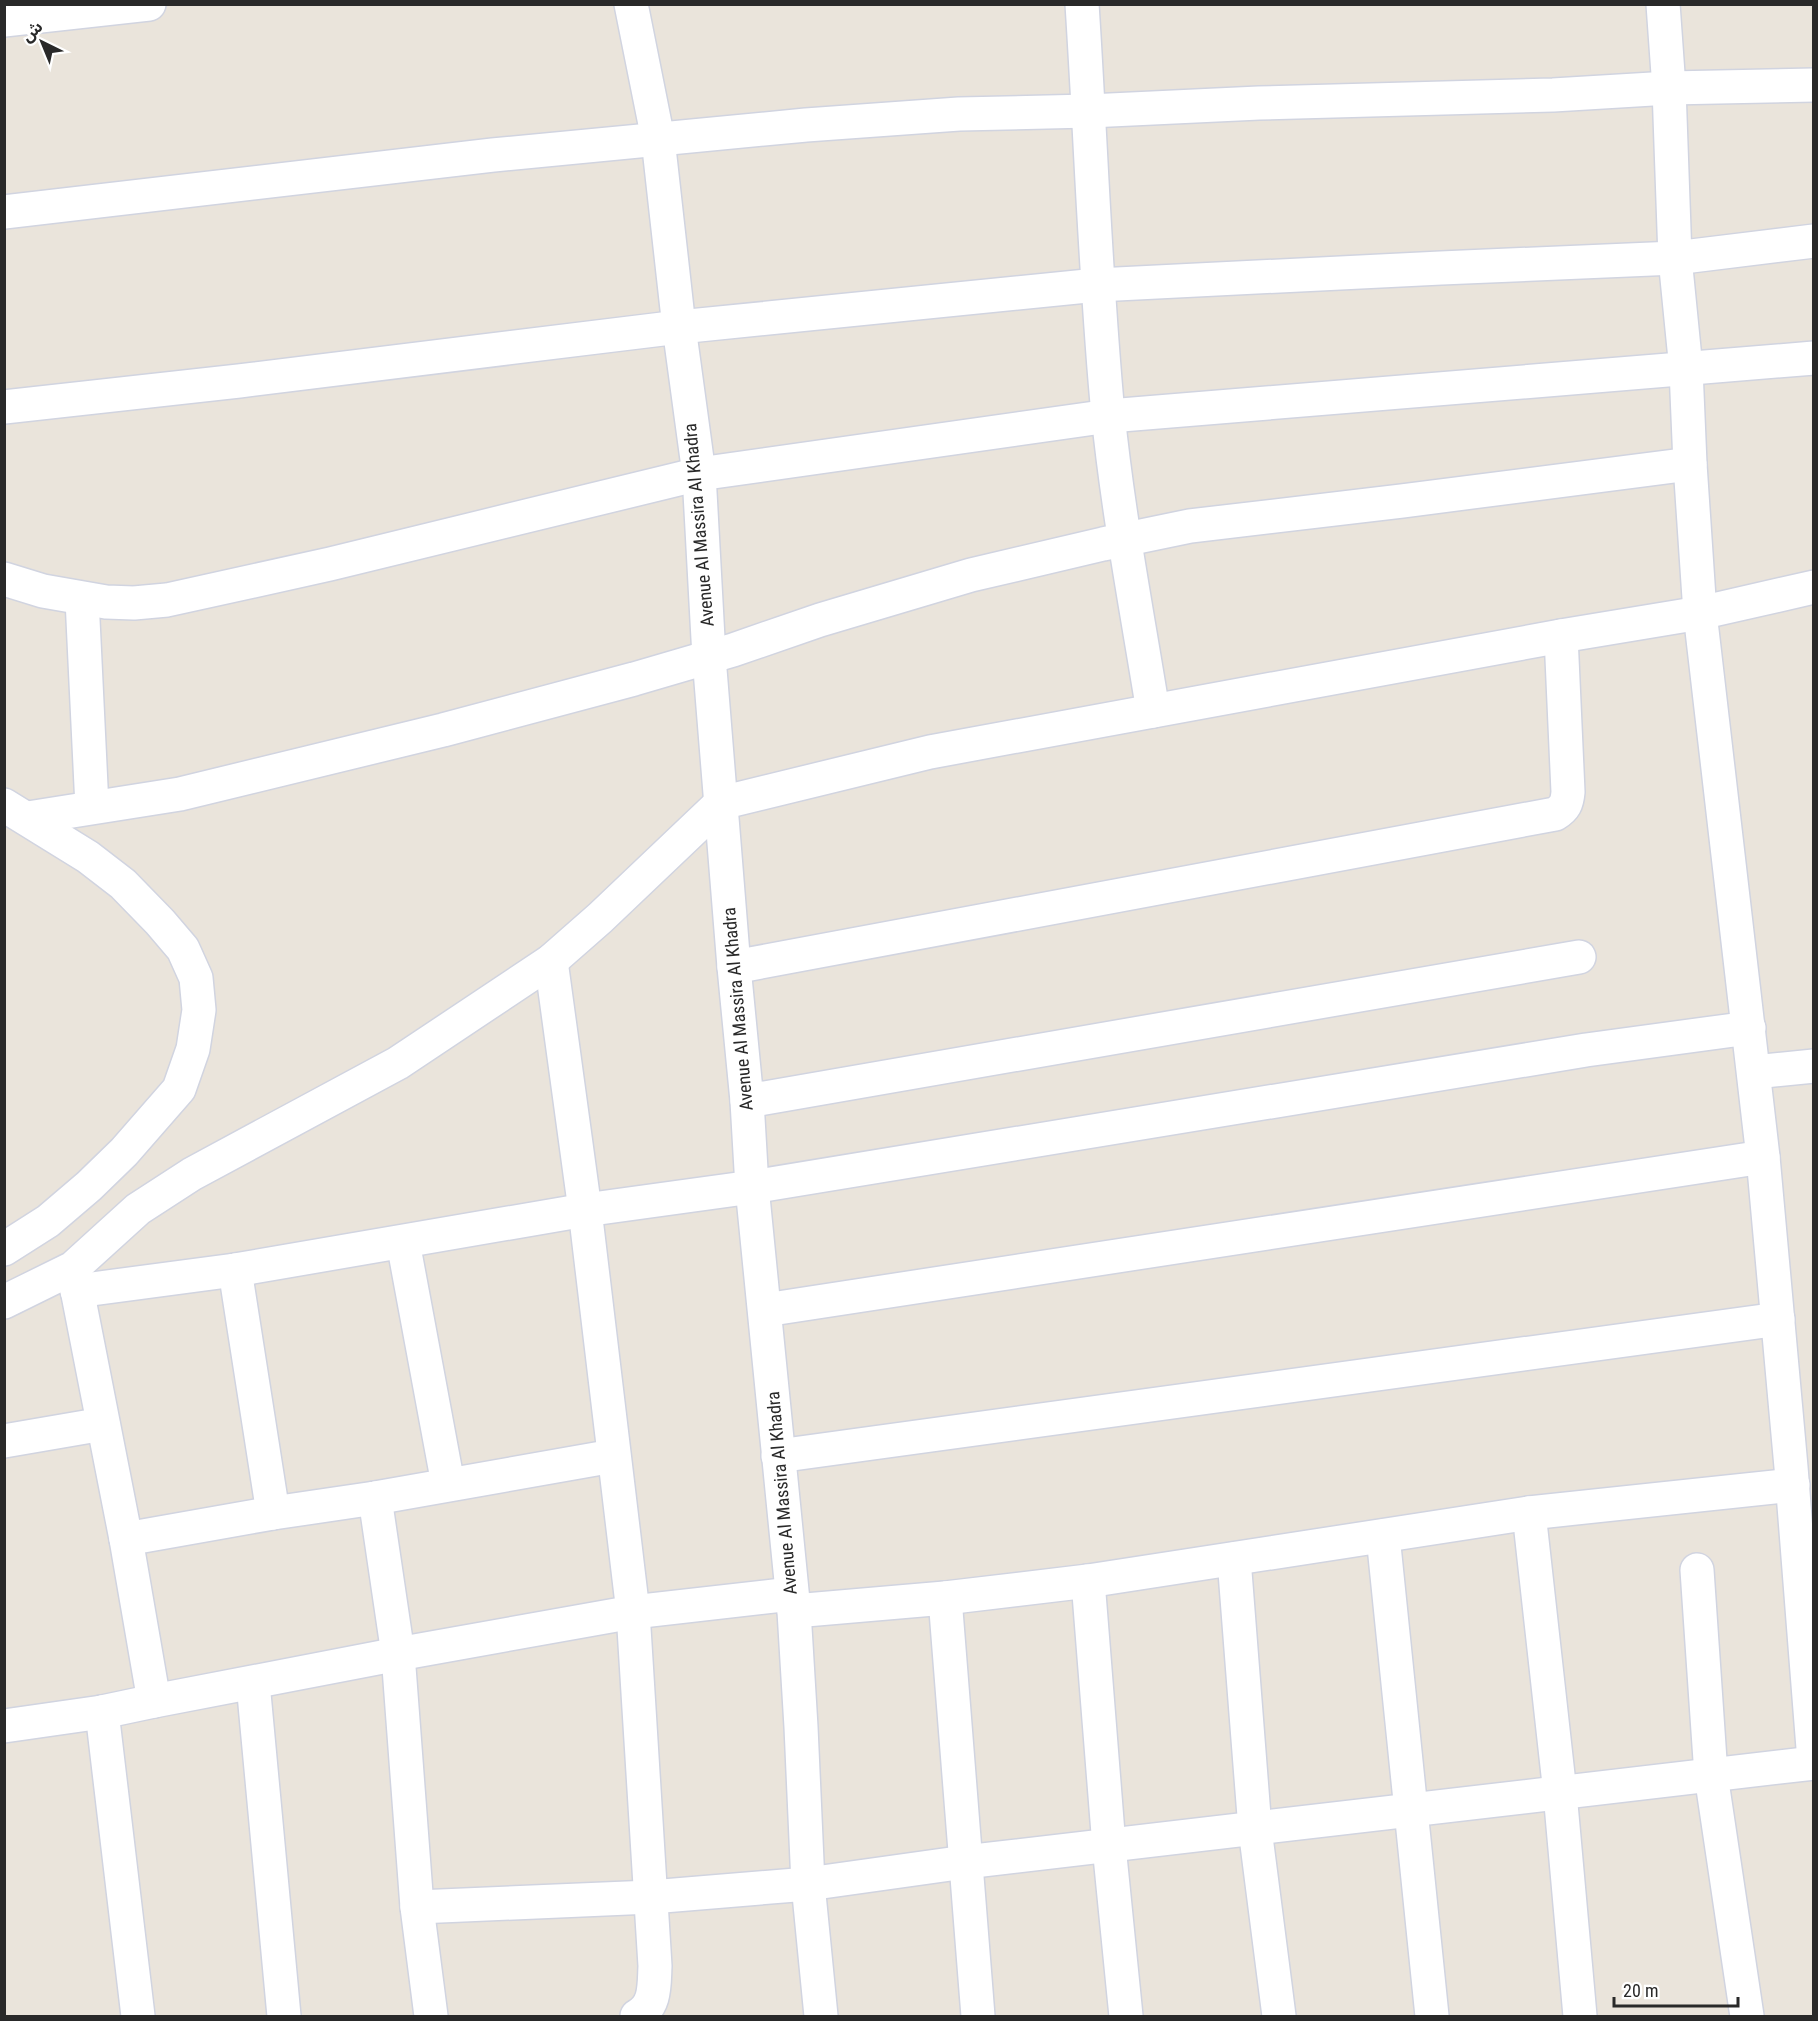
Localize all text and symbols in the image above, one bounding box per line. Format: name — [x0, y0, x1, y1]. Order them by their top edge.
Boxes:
north arrow — [12, 12, 72, 72]
text: ش — [18, 17, 47, 46]
street label: Avenue Al Massira Al Khadra — [679, 423, 718, 627]
street label: Avenue Al Massira Al Khadra — [718, 907, 757, 1111]
street label: Avenue Al Massira Al Khadra — [762, 1391, 801, 1595]
scale bar — [1614, 1970, 1738, 2008]
text: 20 m — [1623, 1980, 1658, 2001]

